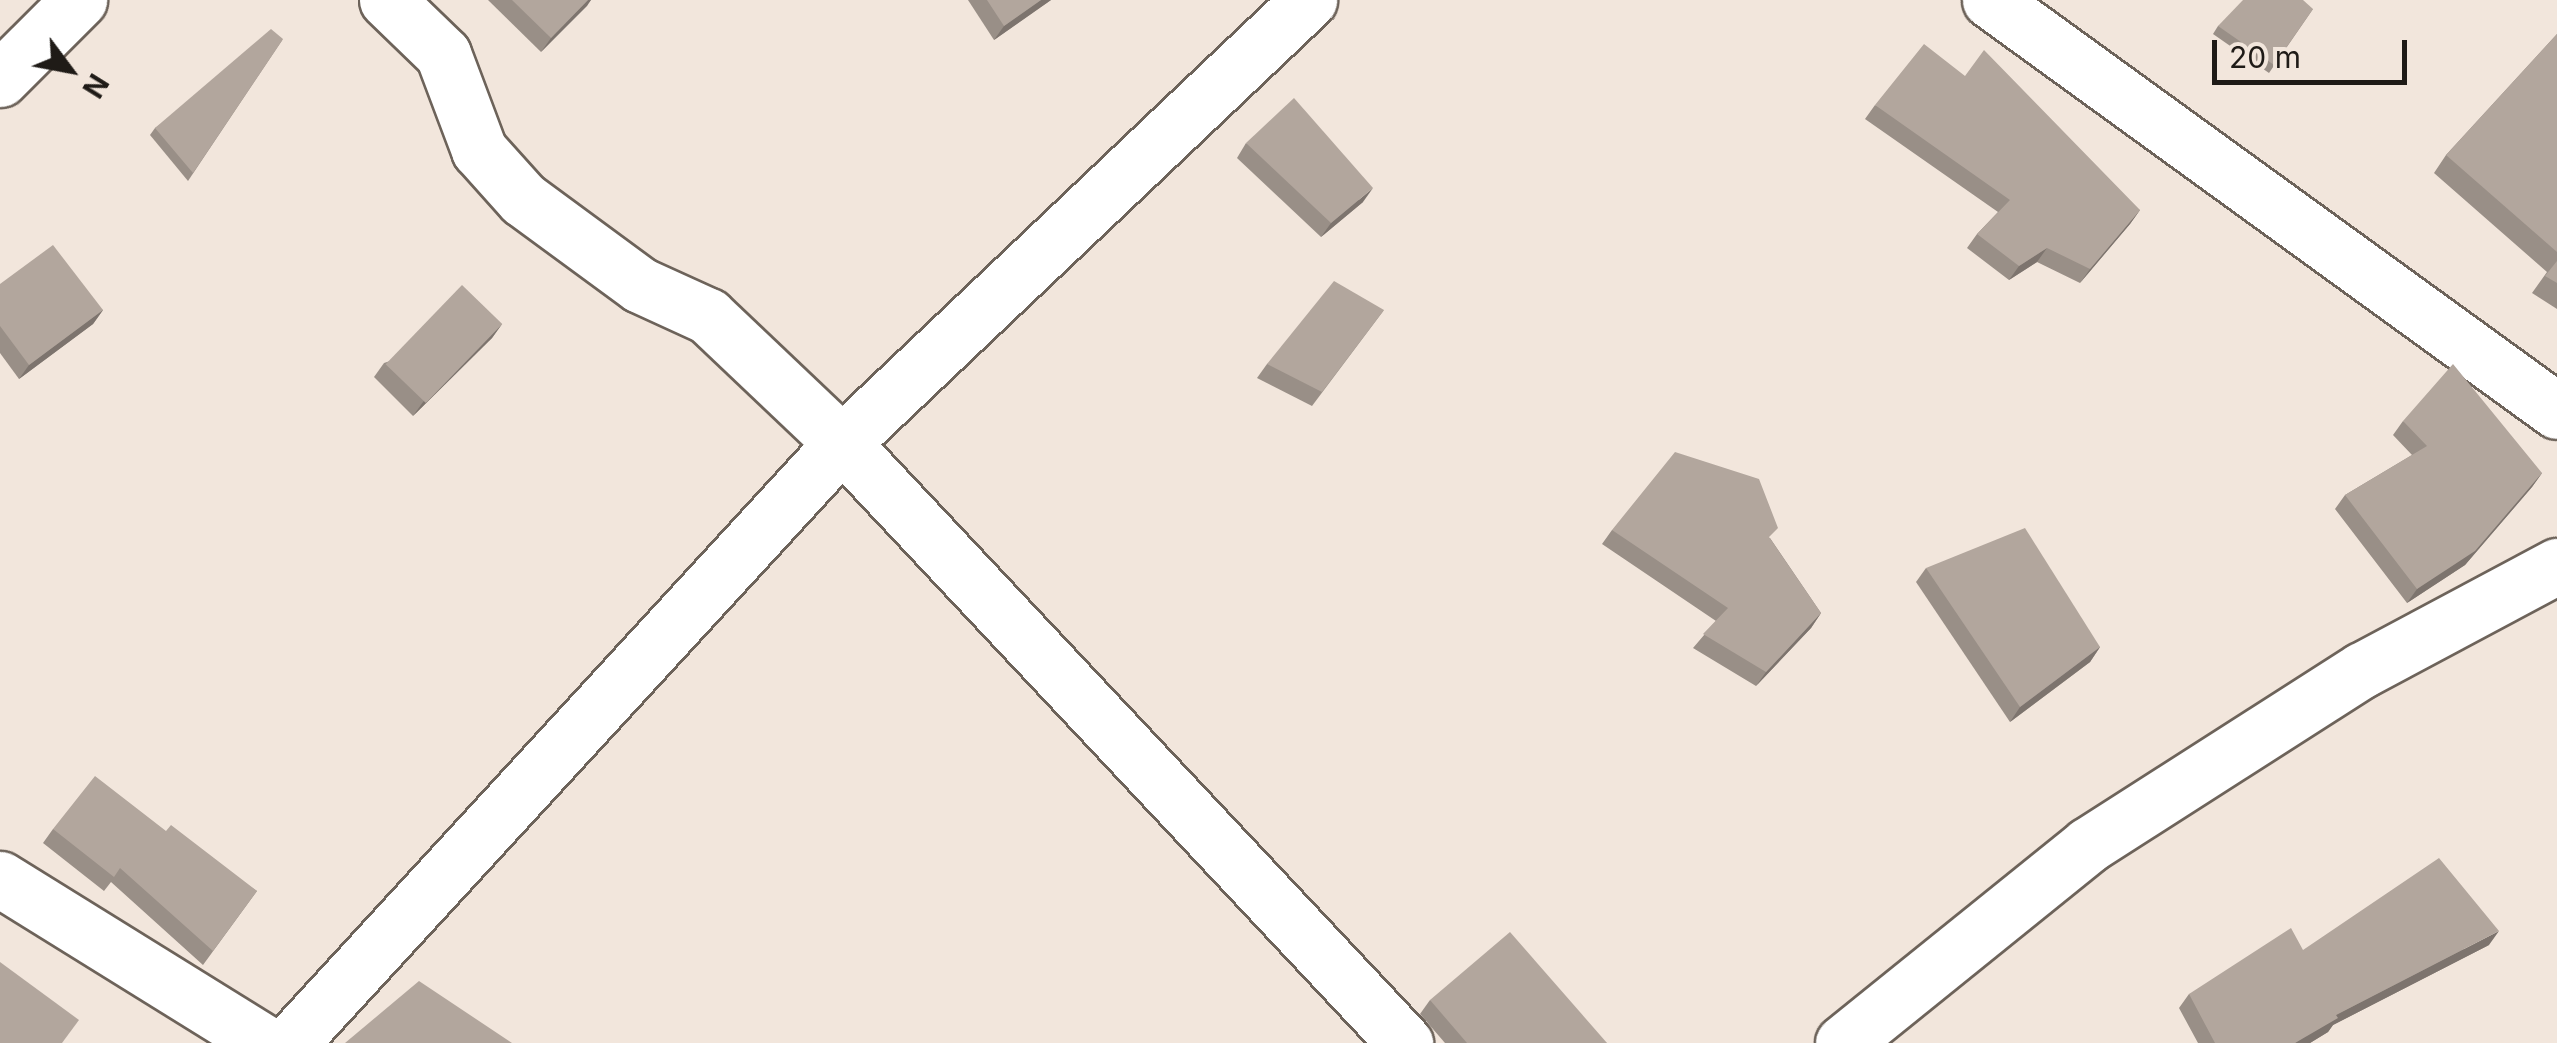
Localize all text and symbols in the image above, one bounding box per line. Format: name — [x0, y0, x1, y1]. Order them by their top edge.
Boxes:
north arrow — [20, 20, 120, 120]
scale bar — [2217, 20, 2412, 82]
text: 20 m — [2229, 39, 2301, 75]
text: N — [75, 68, 116, 104]

